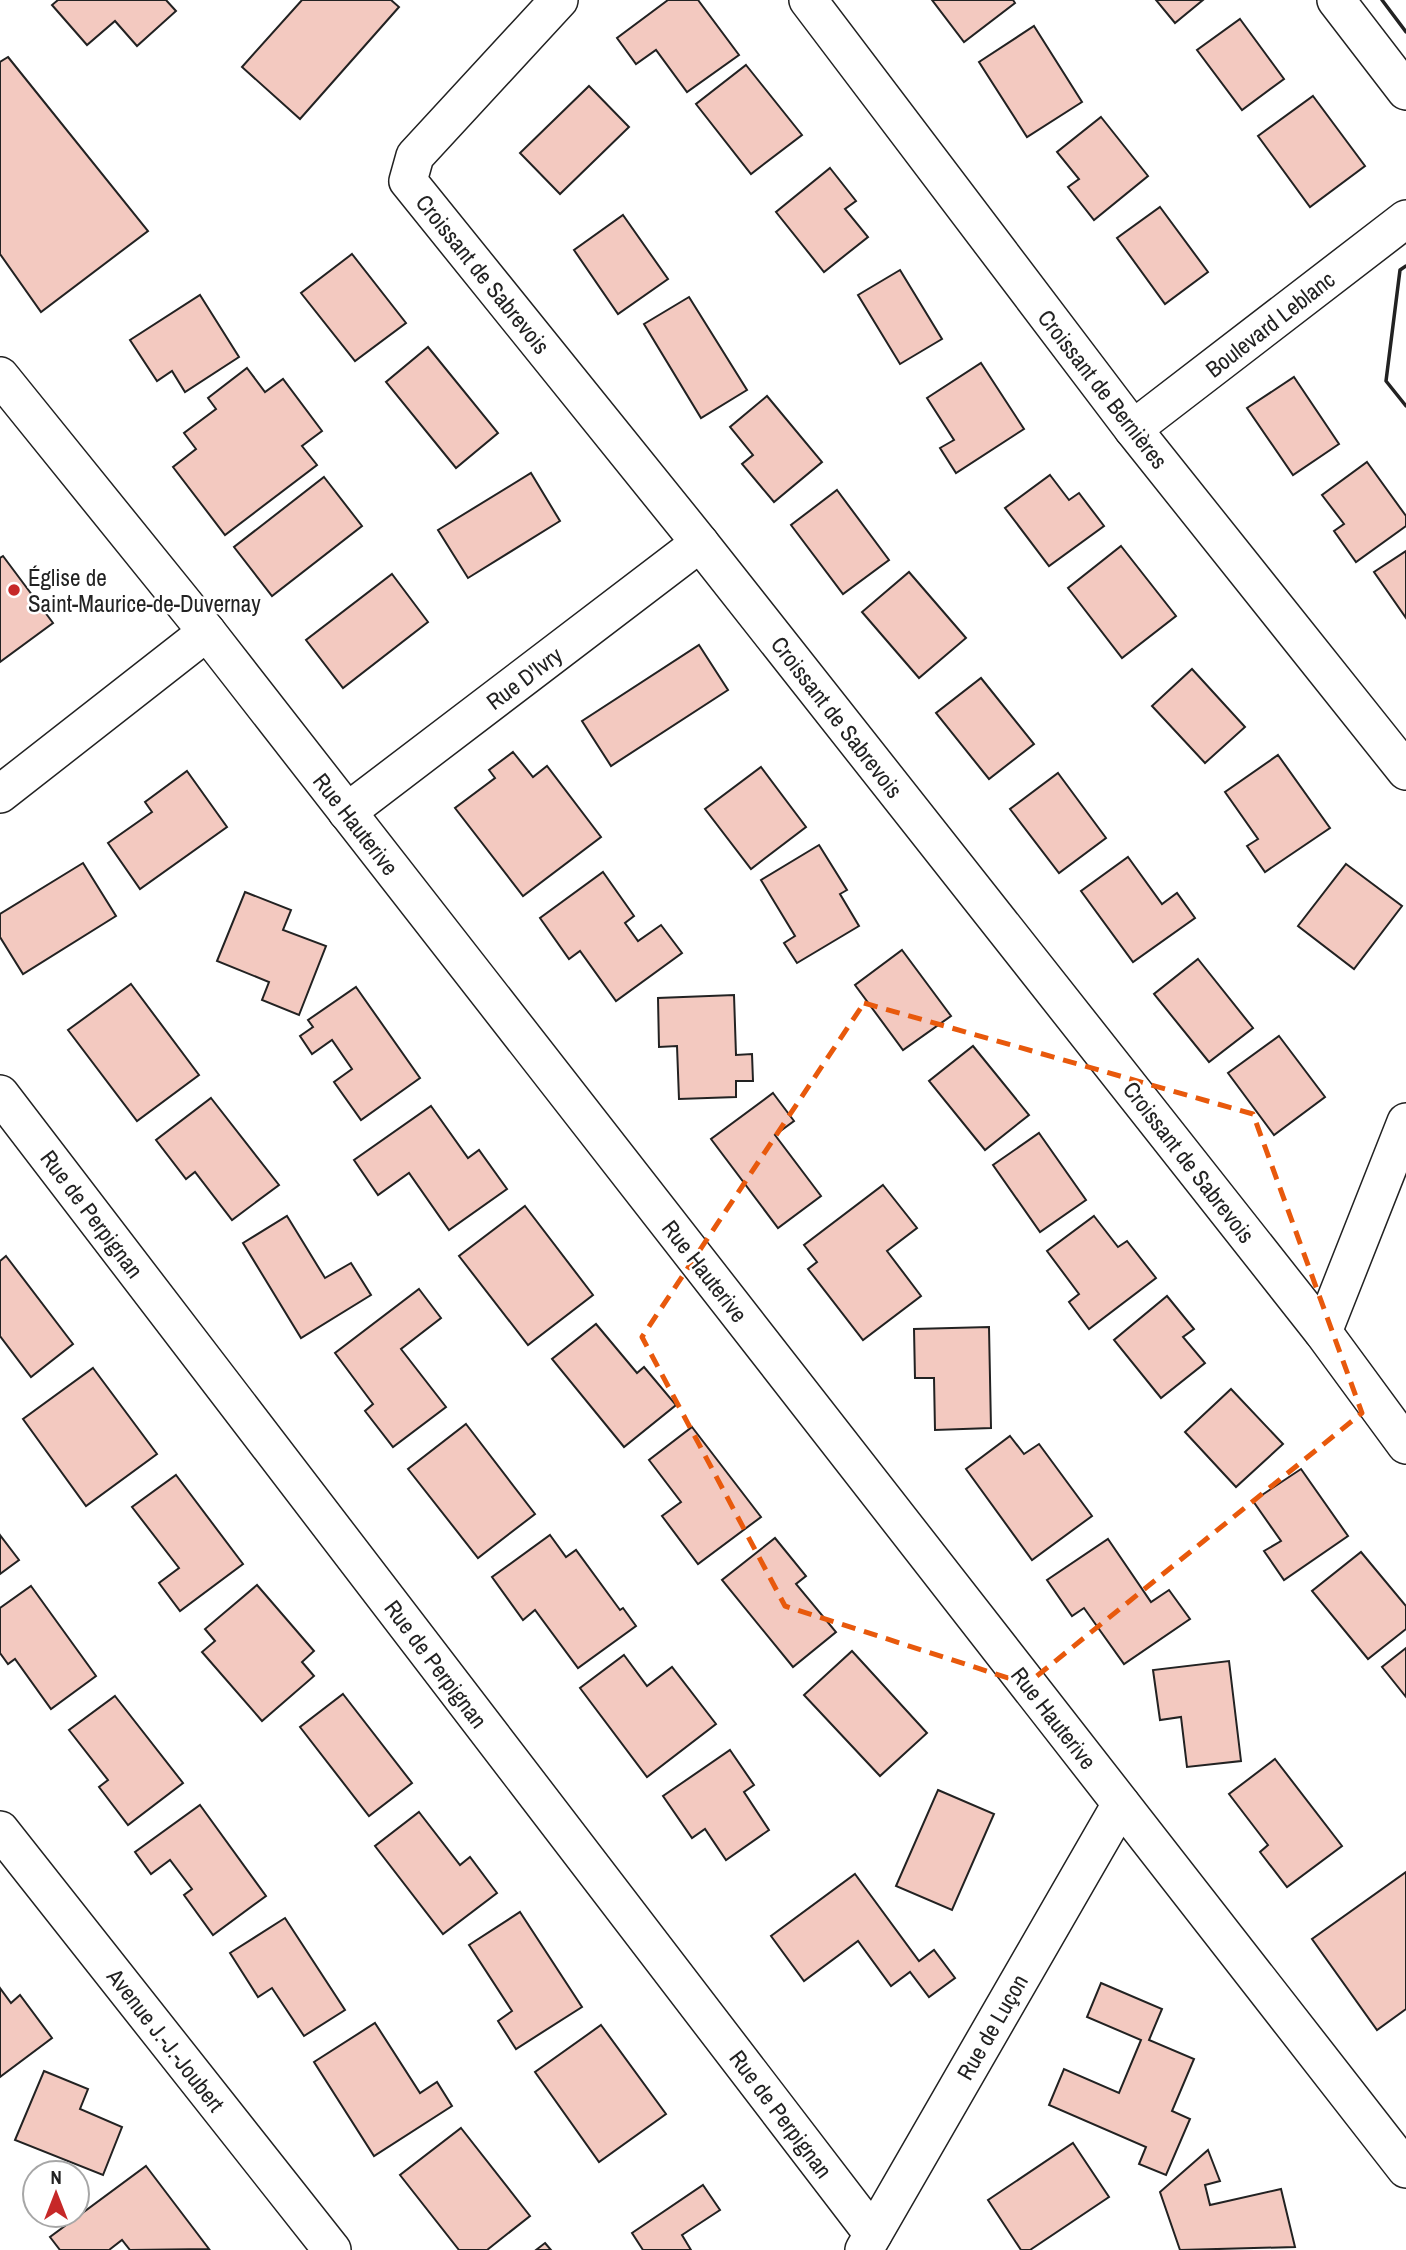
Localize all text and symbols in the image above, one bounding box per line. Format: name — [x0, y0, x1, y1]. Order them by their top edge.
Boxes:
street label: Croissant de Sabrevois — [409, 188, 557, 360]
street label: Boulevard Leblanc — [1199, 264, 1341, 384]
street label: Croissant de Bernières — [1031, 303, 1175, 475]
place label: Église de Saint-Maurice-de-Duvernay — [28, 562, 261, 619]
marker: Église de Saint-Maurice-de-Duvernay — [6, 582, 22, 598]
street label: Croissant de Sabrevois — [764, 630, 910, 804]
street label: Rue D'Ivry — [480, 639, 569, 717]
street label: Rue Hauterive — [306, 767, 406, 881]
street label: Croissant de Sabrevois — [1116, 1075, 1262, 1249]
street label: Rue de Perpignan — [34, 1144, 150, 1284]
street label: Rue Hauterive — [655, 1214, 755, 1328]
street label: Rue de Perpignan — [378, 1594, 494, 1734]
street label: Rue Hauterive — [1004, 1661, 1104, 1775]
street label: Avenue J.-J.-Joubert — [100, 1961, 232, 2118]
street label: Rue de Luçon — [949, 1968, 1035, 2086]
street label: Rue de Perpignan — [723, 2044, 839, 2184]
north arrow — [21, 2159, 91, 2229]
text: N — [50, 2164, 62, 2190]

